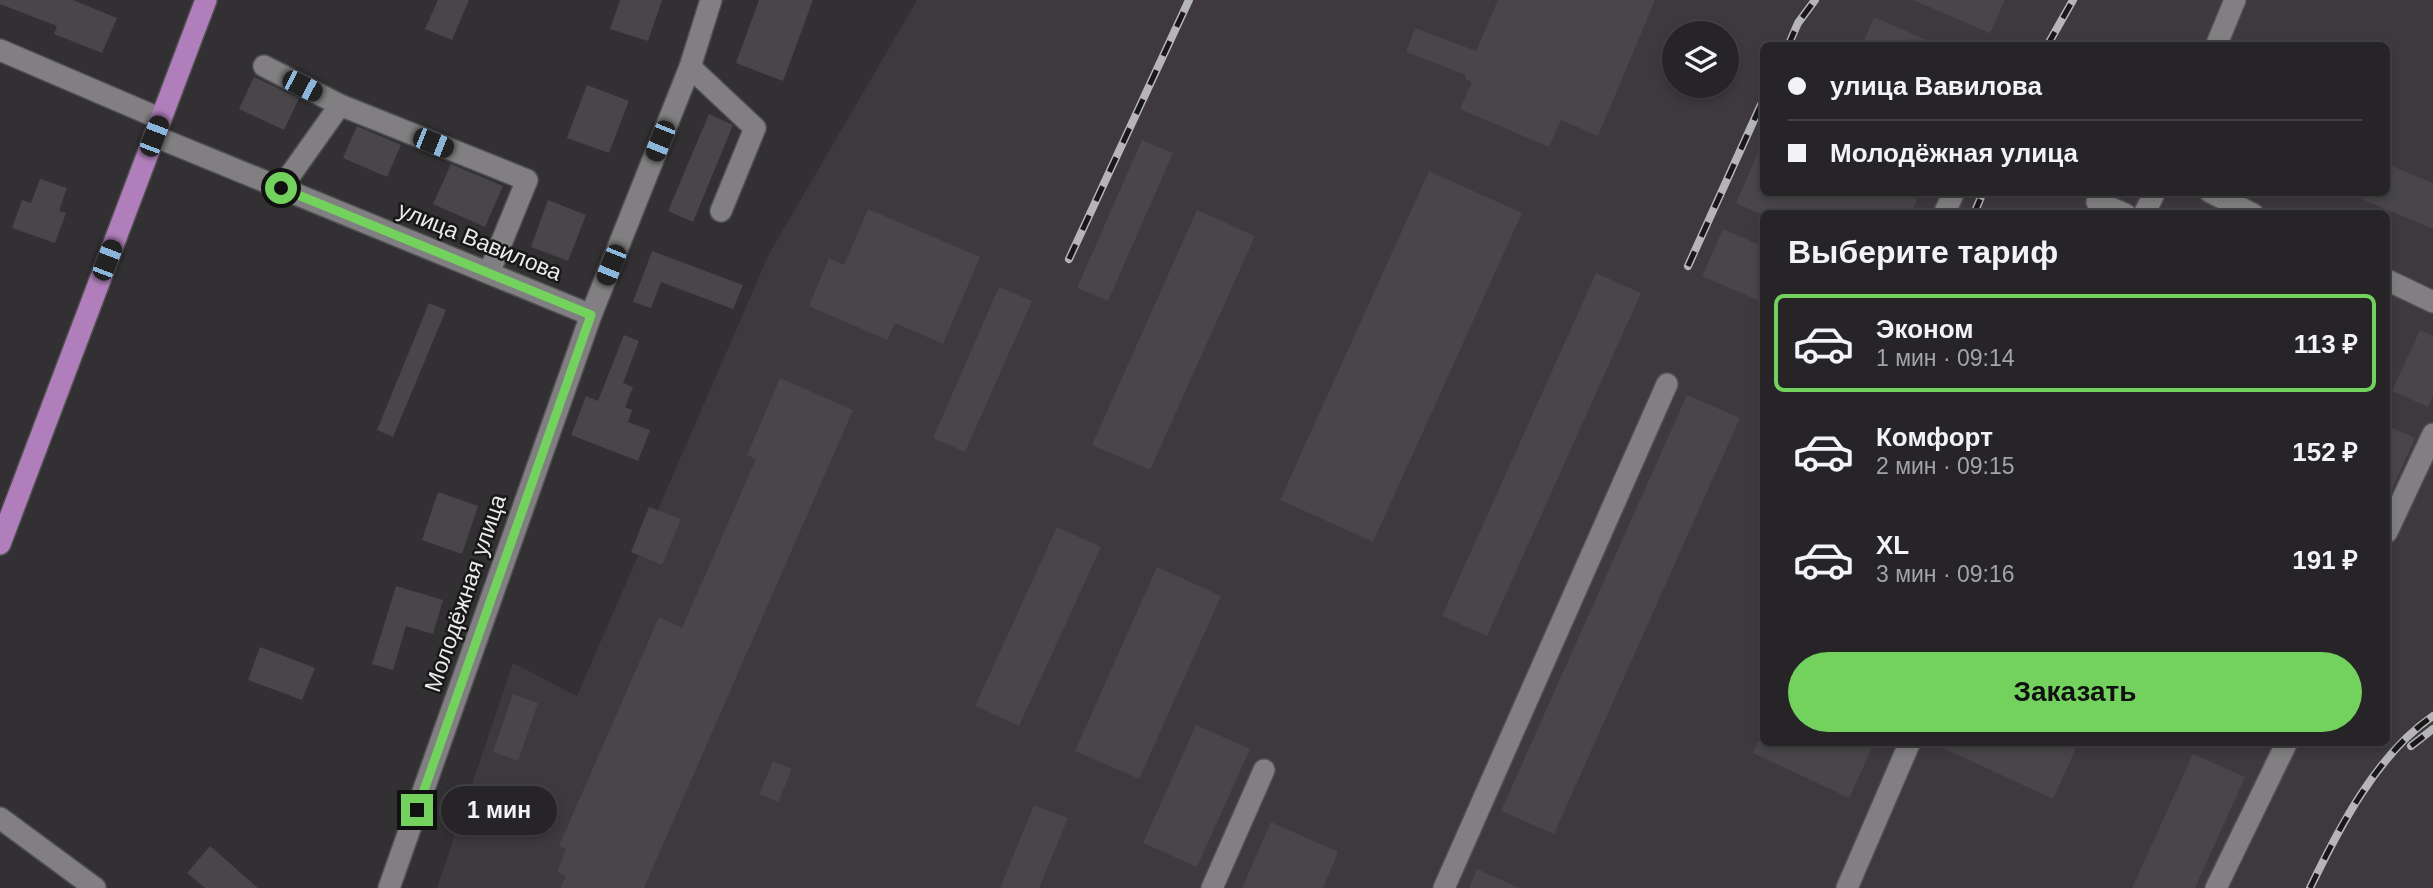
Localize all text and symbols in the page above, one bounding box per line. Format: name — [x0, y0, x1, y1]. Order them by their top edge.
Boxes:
map controls — [1662, 21, 1739, 98]
button: layers — [1662, 21, 1739, 98]
car — [279, 67, 326, 105]
text: улица Вавилова — [1830, 71, 2042, 101]
car — [137, 113, 172, 159]
car — [643, 118, 678, 164]
car — [410, 125, 457, 161]
text: Молодёжная улица — [1830, 138, 2078, 168]
route start — [265, 172, 297, 204]
street label: улица Вавилова — [394, 196, 566, 286]
text: Выберите тариф — [1788, 234, 2058, 270]
car — [90, 237, 125, 283]
car — [594, 242, 629, 288]
icon: car — [1792, 312, 1855, 375]
text: Эконом — [1876, 314, 1974, 344]
text: 113 ₽ — [2294, 329, 2358, 359]
text: 1 мин · 09:14 — [1876, 345, 2015, 371]
icon: car — [1792, 420, 1855, 483]
text: Комфорт — [1876, 422, 1993, 452]
text: 152 ₽ — [2292, 437, 2358, 467]
text: 2 мин · 09:15 — [1876, 453, 2015, 479]
street label: Молодёжная улица — [419, 491, 511, 695]
icon: car — [1792, 528, 1855, 591]
text: XL — [1876, 530, 1909, 560]
text: 191 ₽ — [2292, 545, 2358, 575]
text: 3 мин · 09:16 — [1876, 561, 2015, 587]
button: Заказать — [1788, 652, 2362, 732]
callout: 1 мин — [442, 786, 557, 834]
route end — [401, 794, 433, 826]
text: 1 мин — [467, 797, 531, 823]

